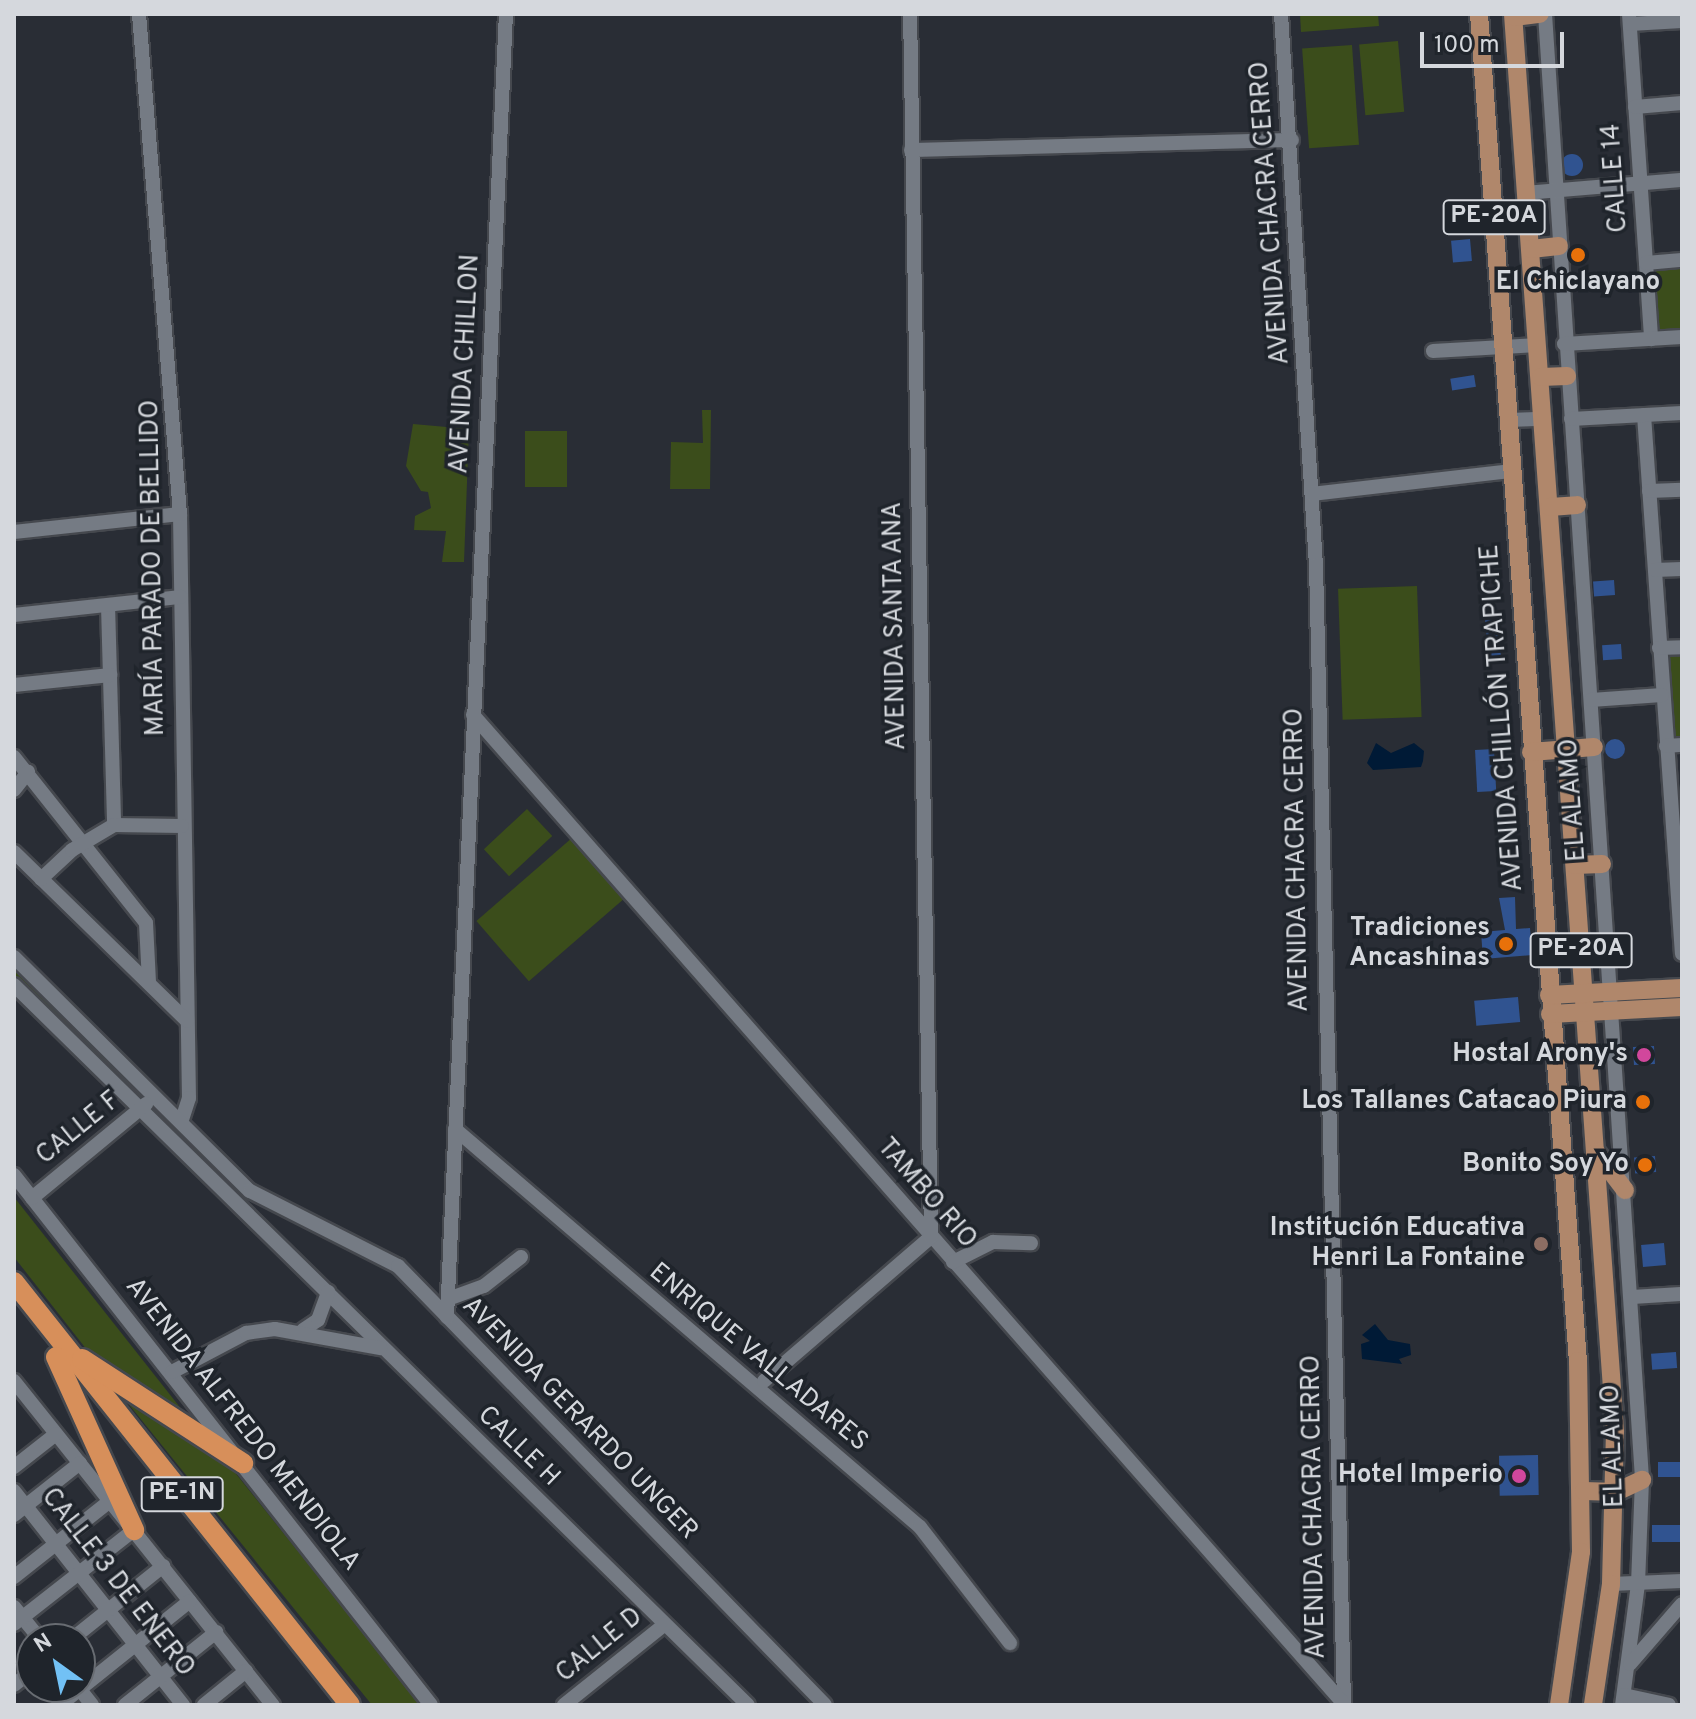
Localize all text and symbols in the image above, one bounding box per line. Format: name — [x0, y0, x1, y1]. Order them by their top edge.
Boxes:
scale bar — [1424, 16, 1568, 66]
text: 100 m — [1434, 31, 1500, 61]
street label: AVENIDA CHACRA CERRO — [1245, 59, 1297, 367]
street label: CALLE 14 — [1597, 122, 1635, 234]
road number: PE-20A — [1442, 197, 1546, 237]
marker: El Chiclayano — [1569, 246, 1587, 264]
street label: AVENIDA CHILLON — [445, 253, 487, 475]
place label: El Chiclayano — [1496, 267, 1660, 299]
street label: MARÍA PARADO DE BELLIDO — [135, 399, 173, 737]
street label: AVENIDA SANTA ANA — [878, 500, 914, 752]
street label: AVENIDA CHILLÓN TRAPICHE — [1475, 542, 1531, 894]
street label: AVENIDA CHACRA CERRO — [1280, 707, 1316, 1013]
street label: EL ALAMO — [1554, 737, 1594, 863]
place label: Tradiciones Ancashinas — [1349, 913, 1490, 974]
road number: PE-20A — [1529, 930, 1633, 970]
marker: Tradiciones Ancashinas — [1497, 935, 1515, 953]
place label: Hostal Arony's — [1451, 1039, 1628, 1071]
marker: Hostal Arony's — [1635, 1046, 1653, 1064]
street label: CALLE F — [31, 1086, 127, 1172]
place label: Los Tallanes Catacao Piura — [1302, 1086, 1627, 1118]
marker: Los Tallanes Catacao Piura — [1634, 1093, 1652, 1111]
street label: TAMBO RIO — [870, 1133, 982, 1255]
place label: Bonito Soy Yo — [1461, 1149, 1629, 1181]
marker: Bonito Soy Yo — [1636, 1156, 1654, 1174]
place label: Institución Educativa Henri La Fontaine — [1270, 1213, 1525, 1274]
marker: Institución Educativa Henri La Fontaine — [1532, 1235, 1550, 1253]
street label: ENRIQUE VALLADARES — [642, 1257, 874, 1459]
street label: AVENIDA ALFREDO MENDIOLA — [117, 1271, 367, 1579]
street label: AVENIDA GERARDO UNGER — [454, 1291, 704, 1547]
street label: AVENIDA CHACRA CERRO — [1297, 1354, 1333, 1660]
street label: EL ALAMO — [1596, 1383, 1632, 1509]
street label: CALLE H — [470, 1400, 566, 1494]
place label: Hotel Imperio — [1338, 1460, 1503, 1492]
marker: Hotel Imperio — [1510, 1467, 1528, 1485]
road number: PE-1N — [140, 1474, 224, 1514]
street label: CALLE 3 DE ENERO — [34, 1483, 200, 1683]
street label: CALLE D — [551, 1602, 649, 1690]
north arrow — [16, 1623, 96, 1703]

